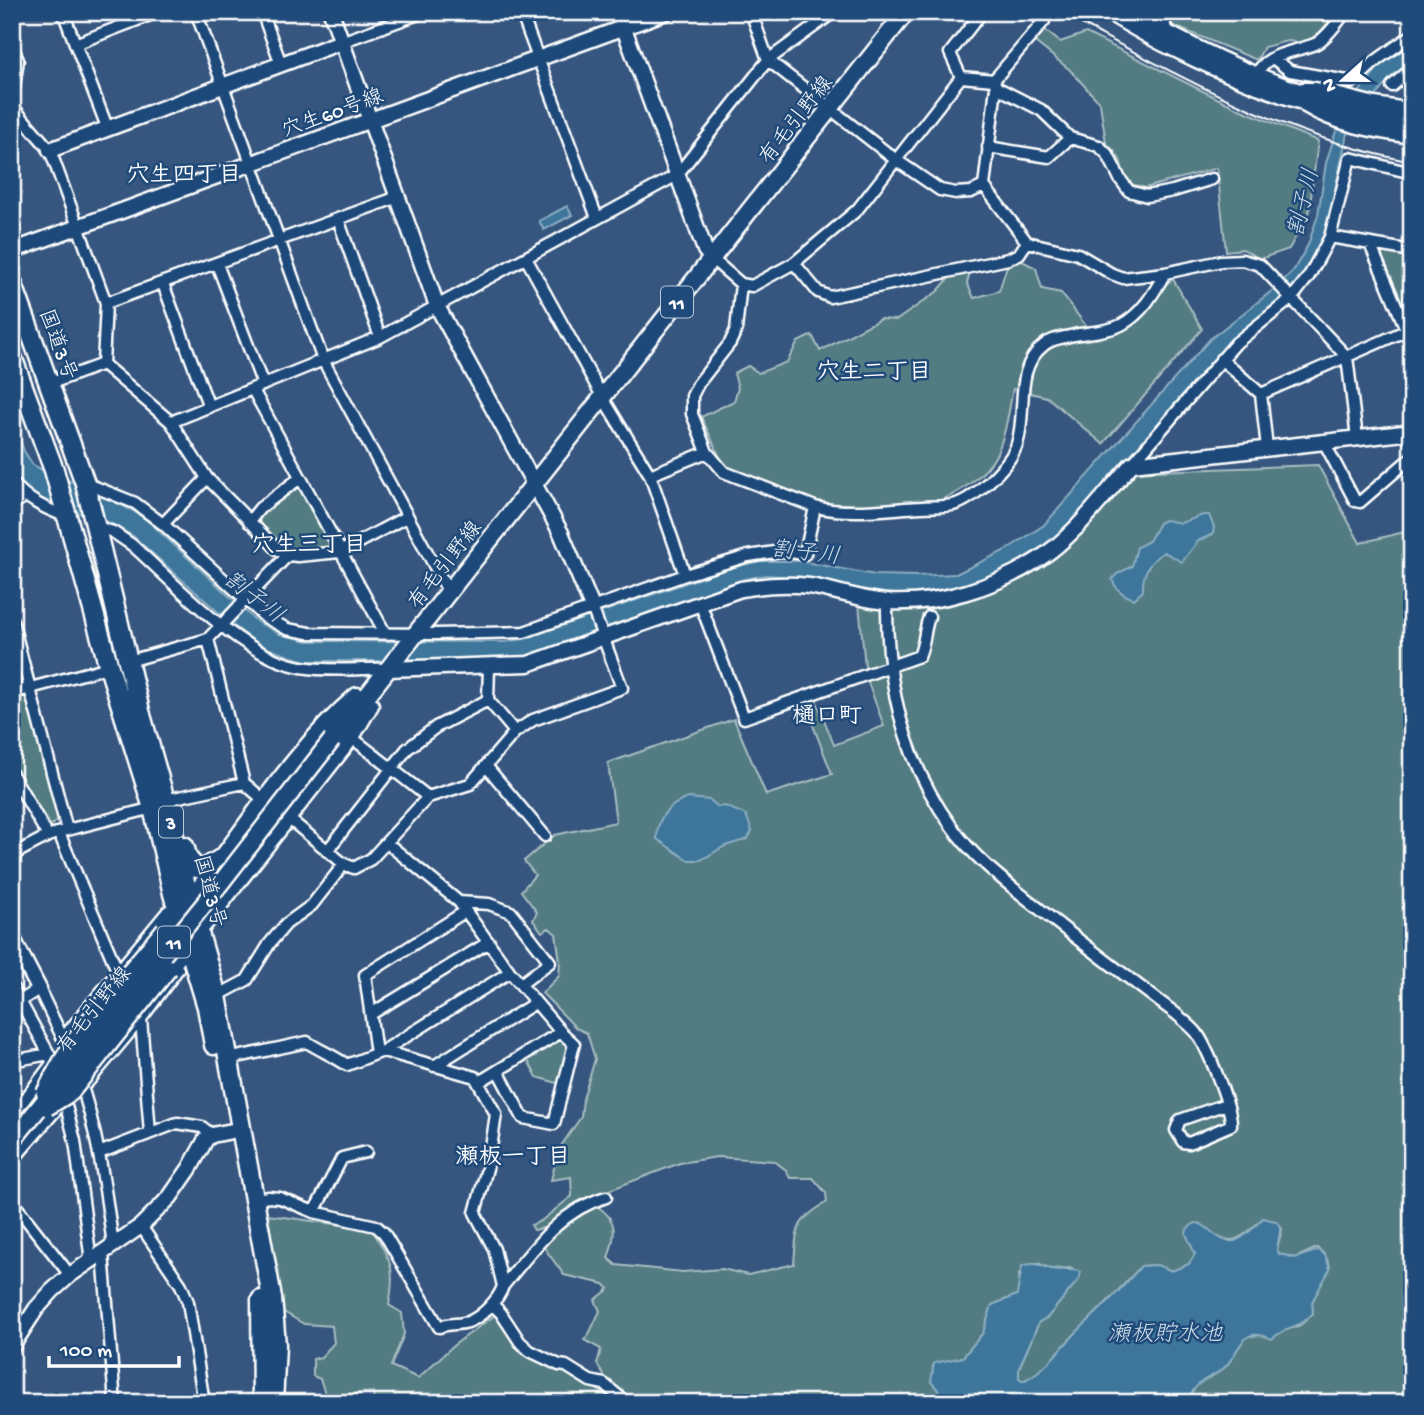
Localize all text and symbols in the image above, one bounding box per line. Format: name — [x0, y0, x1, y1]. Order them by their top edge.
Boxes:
north arrow — [1308, 46, 1378, 116]
street label: 有毛引野線 — [754, 71, 840, 170]
text: N — [1317, 75, 1343, 95]
street label: 穴生60号線 — [279, 84, 388, 145]
district label: 穴生四丁目 — [127, 162, 242, 190]
water label: 割子川 — [1283, 166, 1327, 240]
road number: 11 — [661, 286, 693, 318]
street label: 国道3号 — [31, 306, 81, 384]
district label: 穴生二丁目 — [817, 359, 932, 387]
street label: 有毛引野線 — [403, 516, 489, 615]
district label: 穴生三丁目 — [252, 532, 367, 560]
water label: 割子川 — [770, 536, 842, 572]
water label: 割子川 — [217, 566, 289, 631]
district label: 樋口町 — [793, 704, 862, 731]
road number: 3 — [159, 806, 183, 838]
street label: 国道3号 — [186, 853, 230, 931]
road number: 11 — [158, 926, 190, 958]
street label: 有毛引野線 — [51, 961, 138, 1060]
district label: 瀬板一丁目 — [456, 1144, 571, 1172]
water label: 瀬板貯水池 — [1108, 1321, 1224, 1349]
scale bar — [49, 1324, 178, 1368]
text: 100 m — [59, 1340, 112, 1365]

